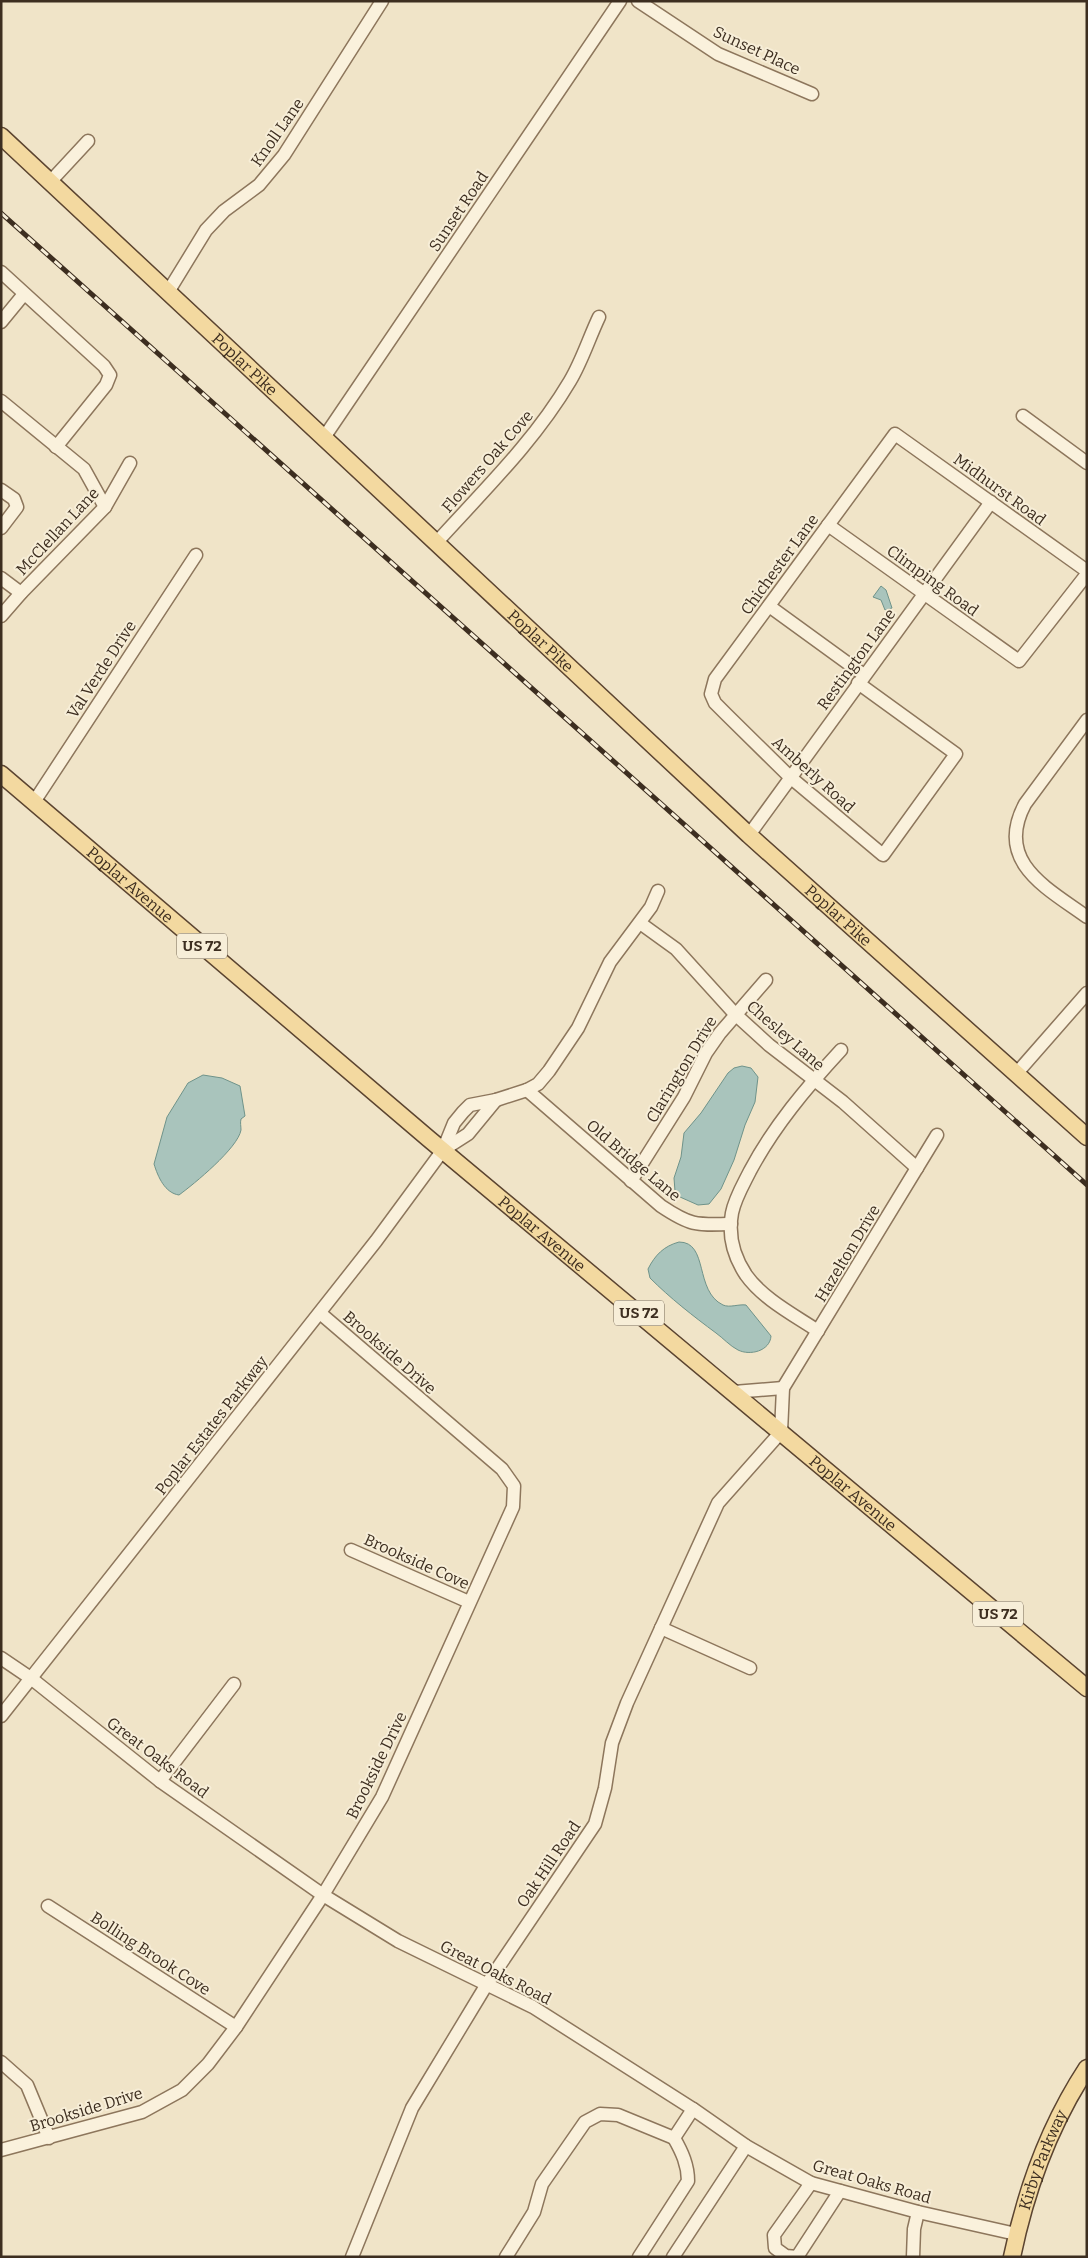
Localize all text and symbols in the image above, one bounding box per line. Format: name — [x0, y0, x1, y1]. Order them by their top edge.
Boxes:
street label: Sunset Place — [710, 22, 803, 79]
street label: Knoll Lane — [247, 94, 308, 170]
street label: Sunset Road — [425, 167, 492, 255]
street label: Poplar Pike — [208, 329, 281, 400]
street label: Flowers Oak Cove — [438, 406, 537, 516]
street label: Midhurst Road — [950, 450, 1050, 530]
street label: McClellan Lane — [12, 484, 103, 579]
street label: Chichester Lane — [737, 510, 822, 618]
street label: Climping Road — [883, 541, 983, 620]
street label: Restington Lane — [813, 605, 899, 714]
street label: Poplar Pike — [504, 606, 577, 676]
street label: Val Verde Drive — [63, 617, 140, 722]
street label: Amberly Road — [768, 732, 859, 817]
street label: Poplar Avenue — [83, 842, 177, 927]
street label: Poplar Pike — [801, 881, 876, 950]
road number: US 72 — [177, 934, 227, 958]
street label: Chesley Lane — [743, 996, 829, 1074]
street label: Clarington Drive — [642, 1012, 721, 1126]
street label: Old Bridge Lane — [583, 1115, 685, 1205]
street label: Poplar Avenue — [494, 1192, 589, 1276]
street label: Hazelton Drive — [811, 1201, 884, 1305]
road number: US 72 — [614, 1300, 664, 1326]
street label: Brookside Drive — [339, 1307, 440, 1398]
street label: Poplar Estates Parkway — [151, 1352, 272, 1499]
street label: Poplar Avenue — [805, 1452, 900, 1535]
street label: Brookside Cove — [361, 1530, 472, 1593]
road number: US 72 — [973, 1602, 1023, 1626]
street label: Brookside Drive — [342, 1708, 411, 1822]
street label: Great Oaks Road — [103, 1713, 213, 1802]
street label: Oak Hill Road — [513, 1817, 585, 1911]
street label: Bolling Brook Cove — [87, 1908, 214, 1999]
street label: Great Oaks Road — [437, 1936, 555, 2009]
street label: Brookside Drive — [27, 2083, 145, 2136]
street label: Kirby Parkway — [1015, 2106, 1071, 2212]
street label: Great Oaks Road — [810, 2155, 934, 2208]

